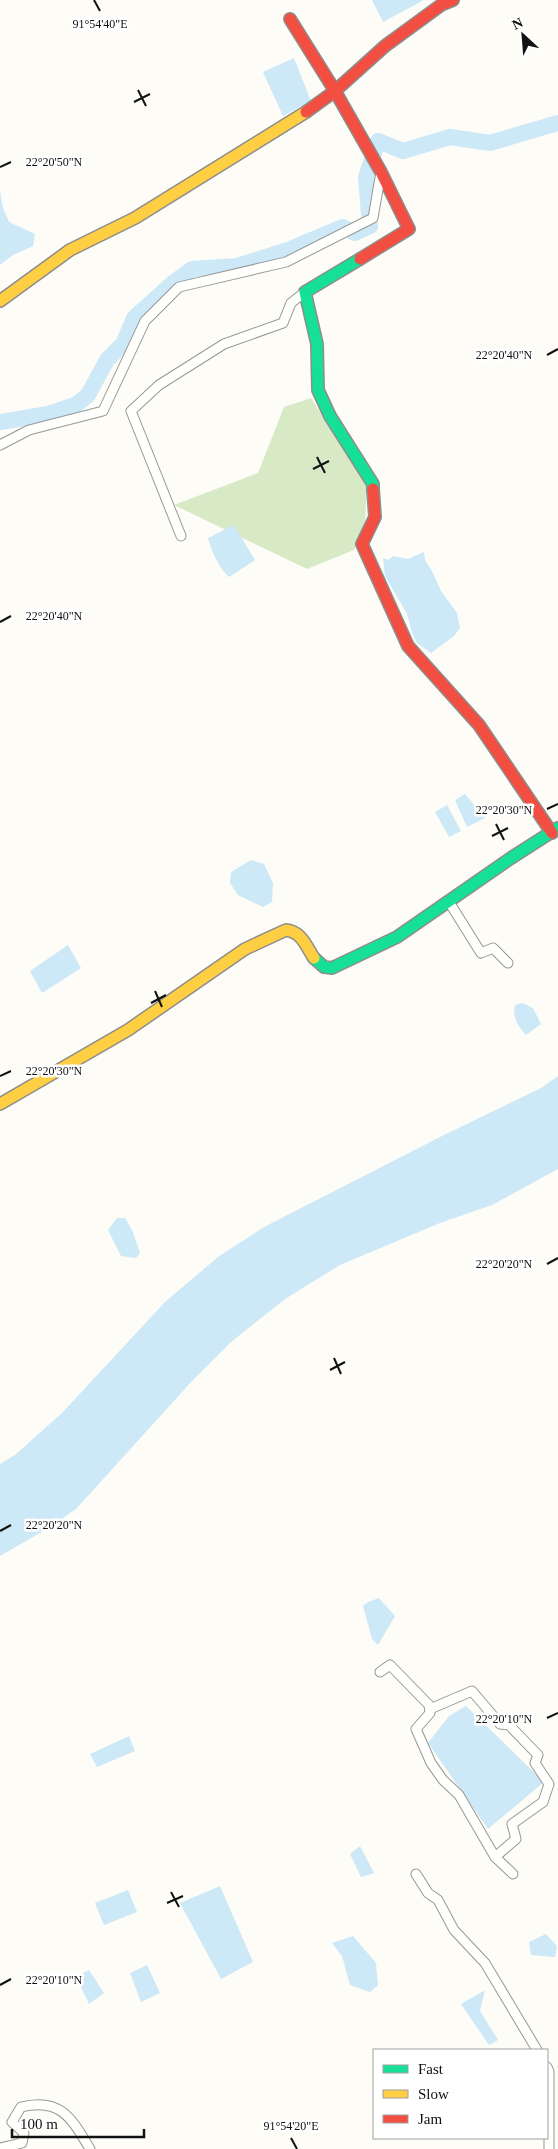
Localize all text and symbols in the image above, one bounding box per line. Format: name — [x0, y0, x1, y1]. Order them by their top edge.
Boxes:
north arrow — [498, 10, 548, 60]
text: N — [510, 15, 525, 33]
text: 91°54'40"E — [72, 17, 128, 31]
text: 22°20'50"N — [26, 155, 83, 169]
text: 22°20'40"N — [476, 348, 533, 362]
text: 22°20'40"N — [26, 609, 83, 623]
text: 22°20'30"N — [476, 803, 533, 817]
text: 22°20'30"N — [26, 1064, 83, 1078]
text: 22°20'20"N — [476, 1257, 533, 1271]
text: 22°20'20"N — [26, 1518, 83, 1532]
text: 22°20'10"N — [476, 1712, 533, 1726]
text: 22°20'10"N — [26, 1973, 83, 1987]
legend — [373, 2049, 548, 2139]
text: Fast — [418, 2061, 444, 2077]
text: Slow — [418, 2086, 449, 2102]
scale bar — [12, 2106, 145, 2138]
text: Jam — [418, 2111, 442, 2127]
text: 100 m — [20, 2116, 58, 2132]
text: 91°54'20"E — [263, 2119, 319, 2133]

